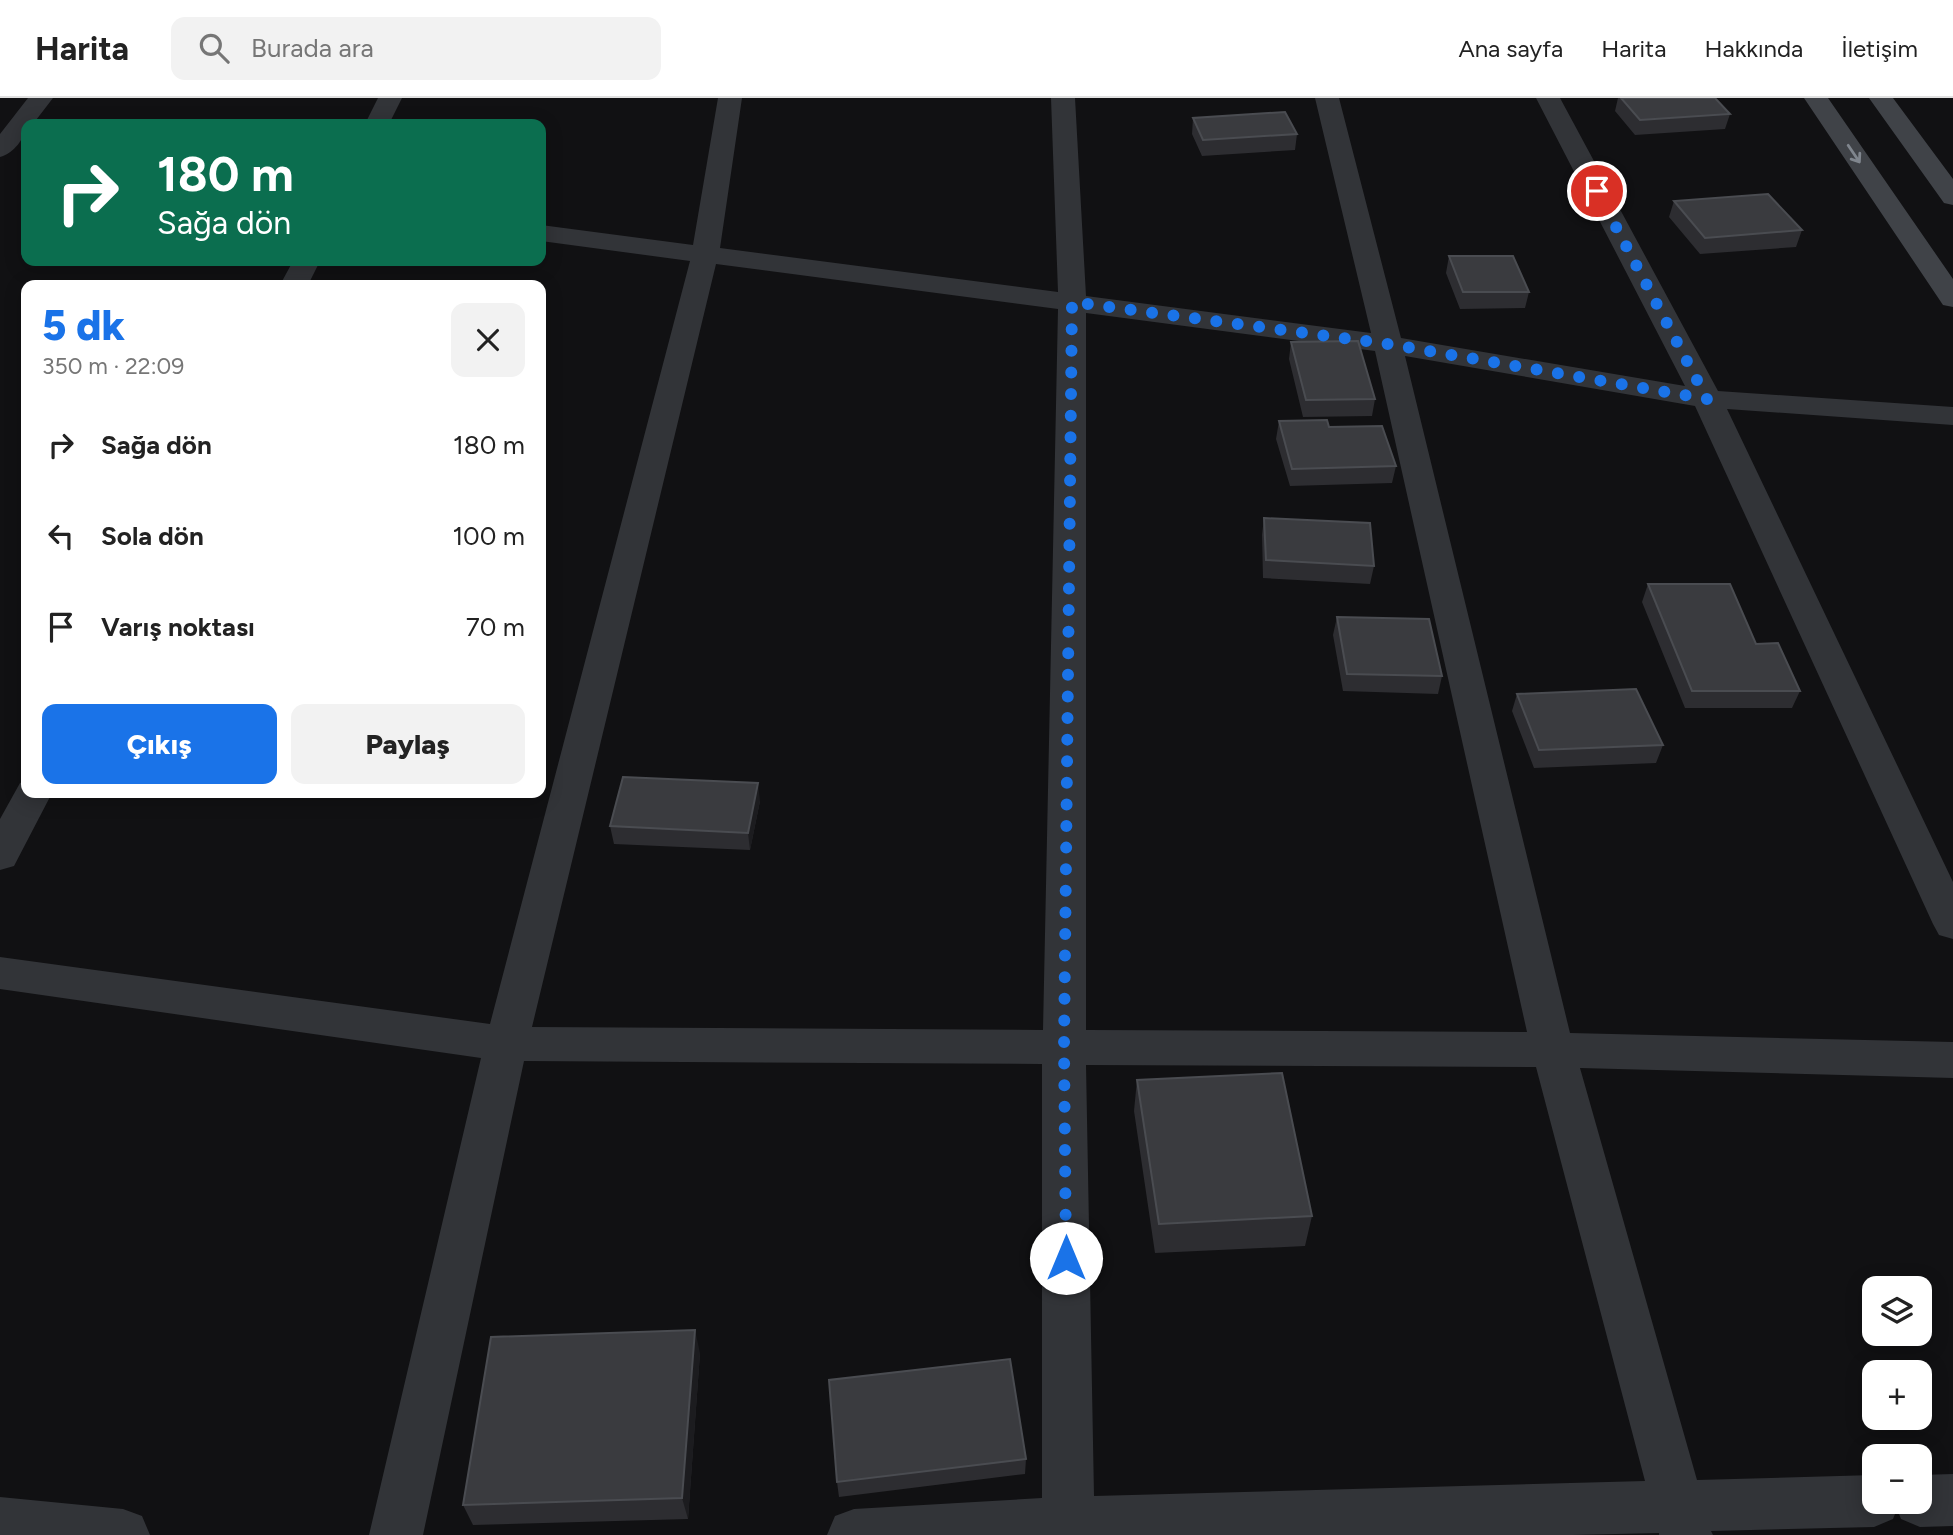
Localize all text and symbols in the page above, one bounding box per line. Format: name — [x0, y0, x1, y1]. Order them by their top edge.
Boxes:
search box — [171, 17, 661, 80]
text: Harita — [35, 29, 129, 68]
icon: search — [195, 29, 233, 67]
text: Burada ara — [251, 32, 374, 64]
text: Ana sayfa — [1458, 34, 1563, 63]
text: Harita — [1601, 34, 1666, 63]
text: Hakkında — [1704, 34, 1803, 63]
text: İletişim — [1841, 34, 1918, 63]
text: 180 m — [157, 144, 294, 203]
one-way arrow — [1847, 144, 1861, 164]
icon: right — [42, 147, 133, 238]
pin — [1567, 161, 1627, 221]
icon: arrive — [1578, 172, 1616, 210]
text: Sağa dön — [157, 204, 291, 242]
text: 5 dk — [42, 300, 125, 351]
button: close — [451, 303, 525, 377]
text: 350 m · 22:09 — [42, 352, 184, 380]
icon: right — [42, 426, 80, 464]
text: Sağa dön — [101, 429, 212, 461]
text: 180 m — [453, 429, 525, 461]
icon: left — [42, 517, 80, 555]
text: Sola dön — [101, 520, 204, 552]
text: 100 m — [452, 520, 525, 552]
icon: arrive — [42, 608, 80, 646]
text: Varış noktası — [101, 611, 255, 643]
text: 70 m — [466, 611, 525, 643]
button: Çıkış — [42, 704, 277, 784]
button: Paylaş — [291, 704, 525, 784]
position arrow — [1029, 1221, 1103, 1295]
map controls — [1862, 1276, 1932, 1514]
button: layers — [1862, 1276, 1932, 1346]
button: + — [1862, 1360, 1932, 1430]
button: − — [1862, 1444, 1932, 1514]

